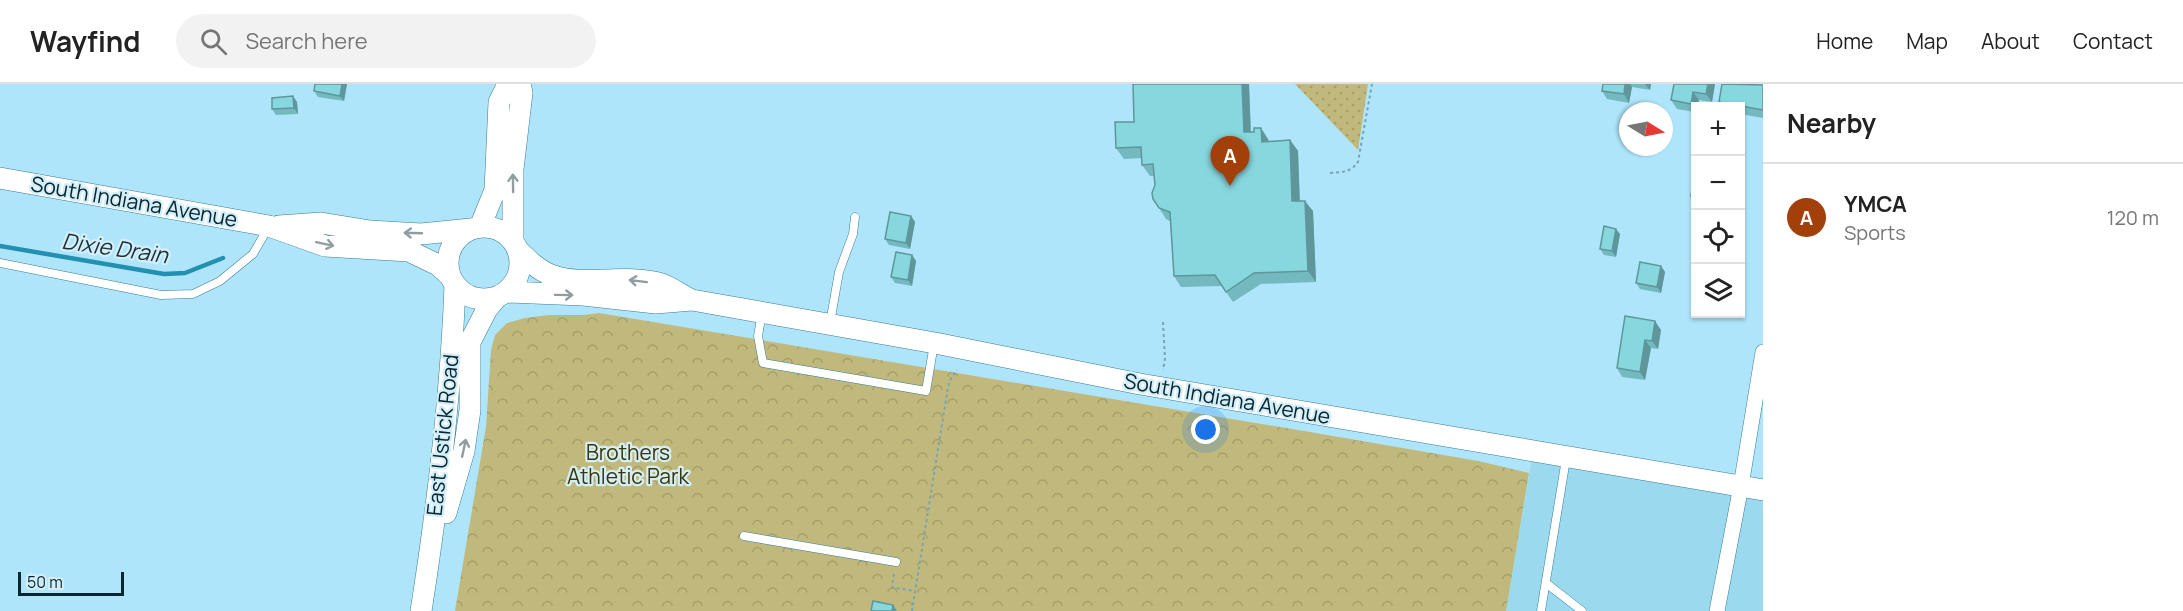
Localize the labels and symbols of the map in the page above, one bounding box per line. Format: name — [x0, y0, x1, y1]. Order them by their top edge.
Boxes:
north arrow — [1619, 102, 1673, 156]
pin: A — [1210, 136, 1250, 186]
street label: South Indiana Avenue — [29, 169, 240, 233]
one-way arrow — [507, 173, 519, 193]
water label: Dixie Drain — [60, 226, 171, 270]
one-way arrow — [403, 228, 423, 239]
one-way arrow — [314, 239, 334, 250]
one-way arrow — [629, 275, 649, 286]
one-way arrow — [554, 289, 574, 301]
street label: East Ustick Road — [420, 353, 464, 517]
street label: South Indiana Avenue — [1122, 366, 1333, 430]
your location — [1191, 415, 1220, 444]
park label: Brothers Athletic Park — [567, 438, 690, 490]
one-way arrow — [458, 439, 470, 458]
scale bar — [18, 569, 124, 596]

